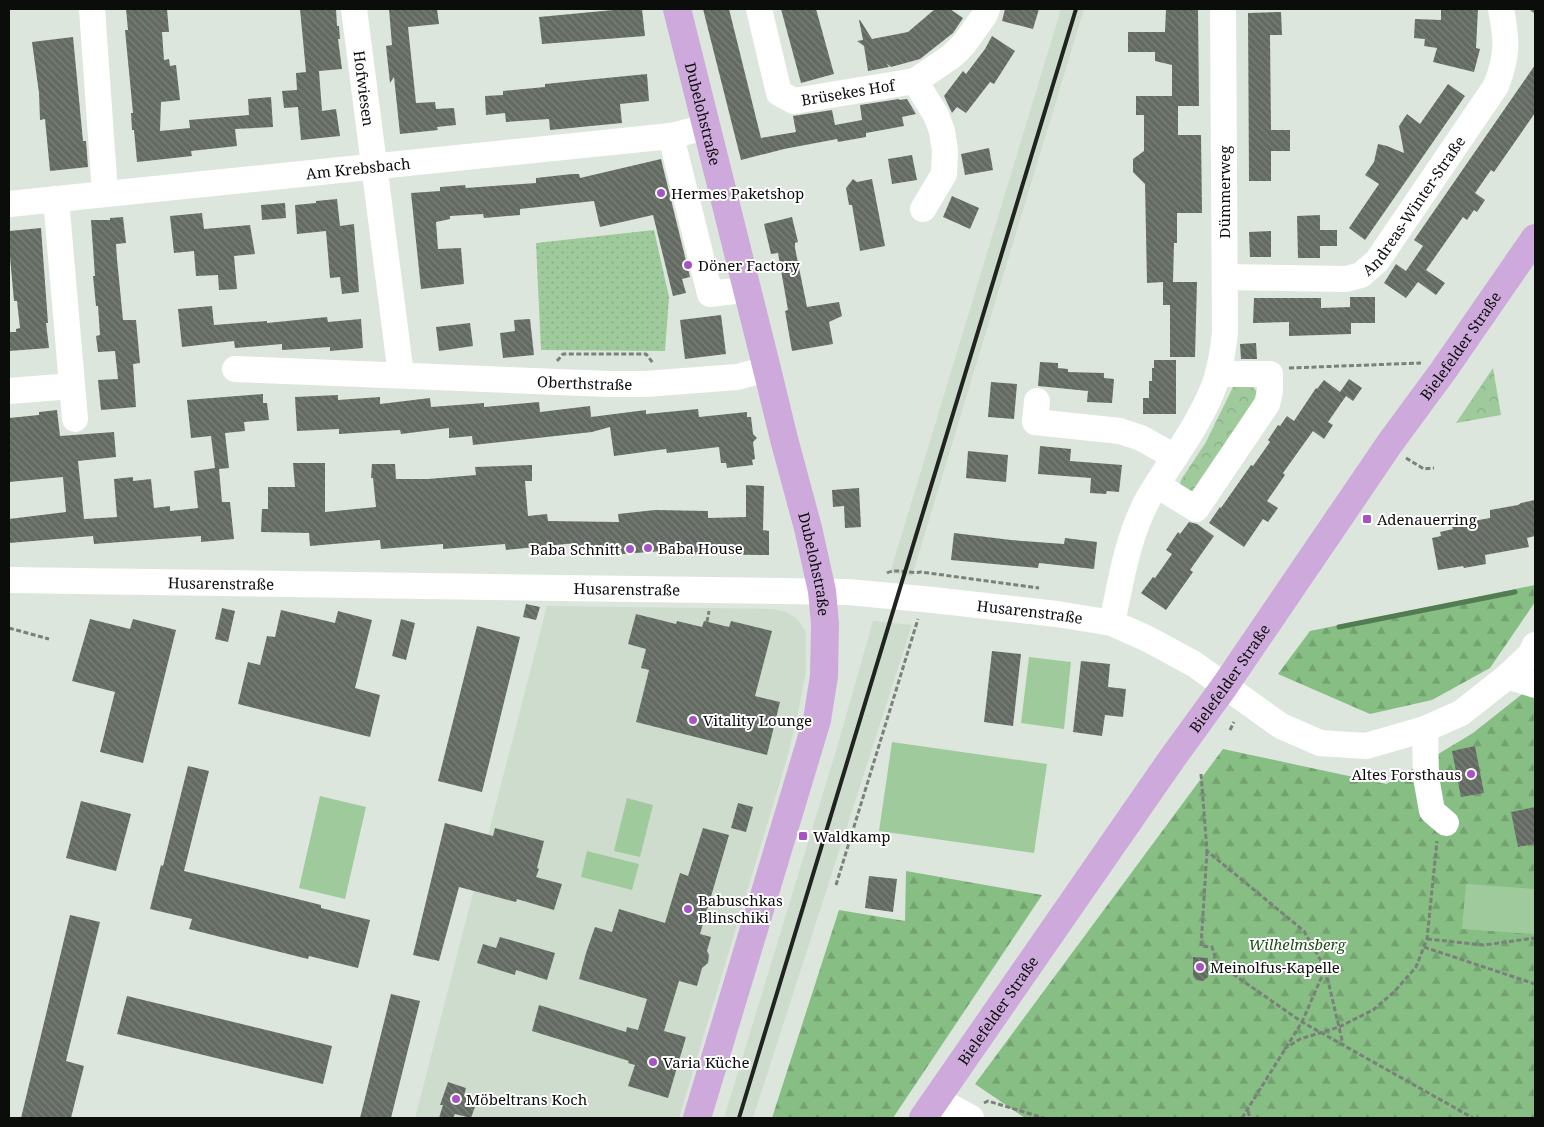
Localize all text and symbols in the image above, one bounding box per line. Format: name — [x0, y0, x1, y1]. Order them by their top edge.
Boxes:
street label: Hofwiesen — [349, 49, 379, 128]
street label: Dubelohstraße — [681, 60, 726, 167]
street label: Brüsekes Hof — [800, 74, 898, 110]
street label: Andreas-Winter-Straße — [1358, 132, 1469, 280]
street label: Dümmerweg — [1214, 146, 1234, 238]
street label: Am Krebsbach — [305, 153, 412, 183]
place label: Hermes Paketshop — [671, 183, 804, 203]
marker: Hermes Paketshop — [655, 187, 667, 199]
place label: Döner Factory — [698, 255, 800, 275]
marker: Döner Factory — [682, 259, 694, 271]
street label: Bielefelder Straße — [1415, 287, 1505, 404]
street label: Oberthstraße — [537, 371, 632, 394]
place label: Adenauerring — [1377, 509, 1477, 529]
street label: Dubelohstraße — [794, 510, 834, 617]
marker: Adenauerring — [1361, 513, 1373, 525]
place label: Baba House — [658, 538, 743, 558]
place label: Baba Schnitt — [530, 539, 620, 559]
marker: Baba House — [642, 542, 654, 554]
marker: Baba Schnitt — [624, 543, 636, 555]
street label: Husarenstraße — [168, 572, 274, 594]
street label: Husarenstraße — [574, 578, 680, 600]
street label: Husarenstraße — [976, 595, 1084, 628]
street label: Bielefelder Straße — [1184, 620, 1274, 736]
place label: Vitality Lounge — [703, 710, 812, 730]
marker: Vitality Lounge — [687, 714, 699, 726]
place label: Altes Forsthaus — [1352, 764, 1461, 784]
marker: Altes Forsthaus — [1465, 768, 1477, 780]
place label: Waldkamp — [813, 826, 891, 846]
marker: Waldkamp — [797, 830, 809, 842]
place label: Babuschkas Blinschiki — [698, 890, 783, 927]
marker: Babuschkas Blinschiki — [682, 903, 694, 915]
park label: Wilhelmsberg — [1248, 934, 1346, 954]
street label: Bielefelder Straße — [953, 952, 1042, 1069]
place label: Meinolfus-Kapelle — [1210, 957, 1340, 977]
marker: Meinolfus-Kapelle — [1194, 961, 1206, 973]
place label: Varia Küche — [663, 1052, 750, 1072]
marker: Varia Küche — [647, 1056, 659, 1068]
place label: Möbeltrans Koch — [466, 1089, 588, 1109]
marker: Möbeltrans Koch — [450, 1093, 462, 1105]

